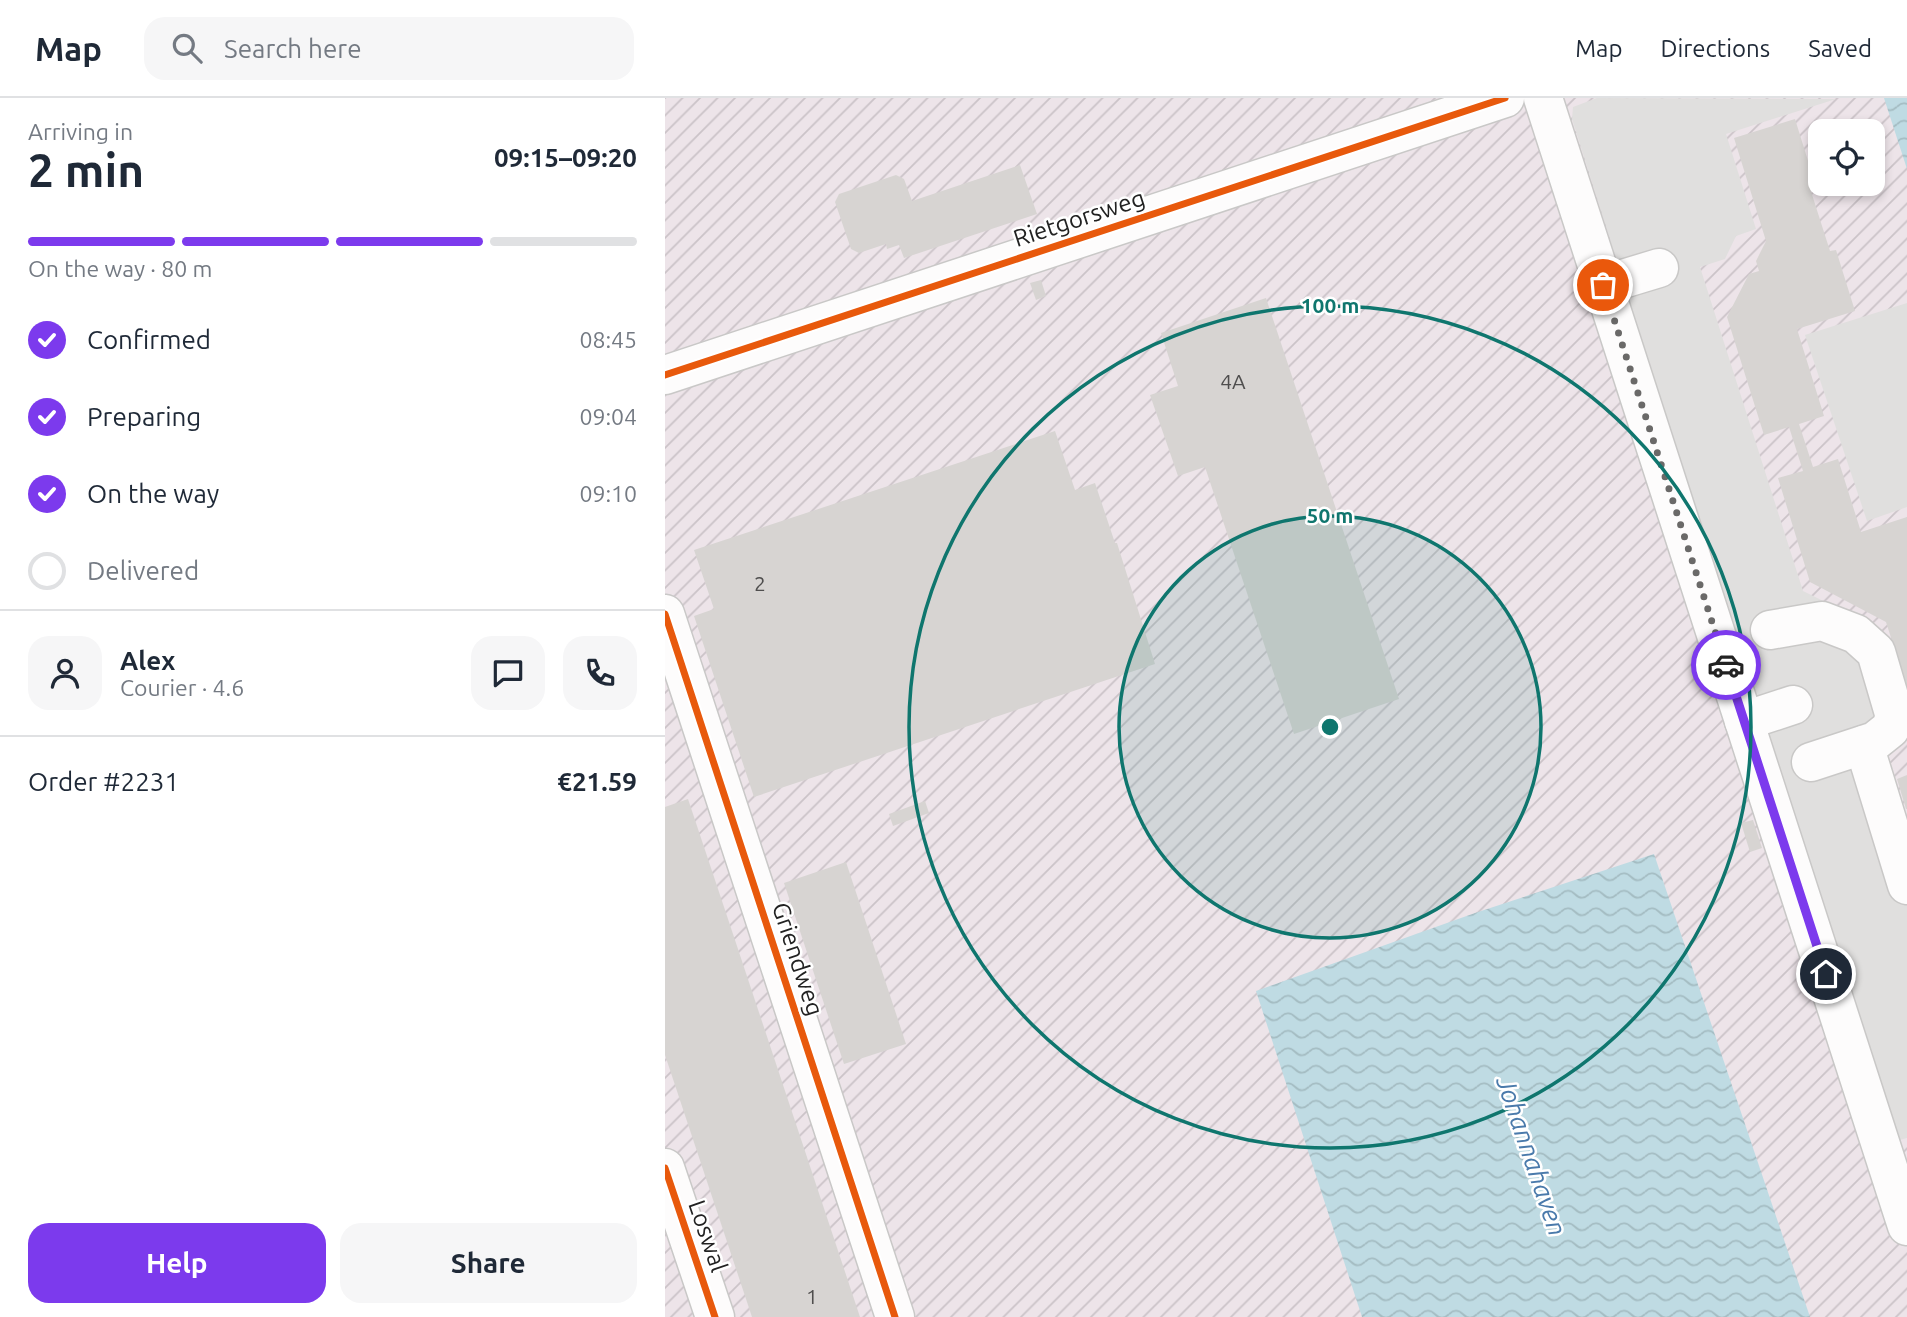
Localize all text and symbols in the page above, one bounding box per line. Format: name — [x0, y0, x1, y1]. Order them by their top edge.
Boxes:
search box — [144, 17, 634, 80]
icon: search — [168, 29, 206, 67]
text: Map — [35, 30, 102, 67]
text: Search here — [224, 34, 362, 63]
text: Map — [1575, 35, 1622, 62]
text: Directions — [1660, 35, 1770, 62]
text: Saved — [1808, 35, 1872, 62]
text: Arriving in — [28, 119, 133, 144]
map controls — [1808, 119, 1885, 196]
button: locate — [1808, 119, 1885, 196]
text: 09:15–09:20 — [494, 143, 637, 172]
text: 2 min — [28, 144, 144, 196]
street label: Rietgorsweg — [1010, 184, 1148, 252]
pin — [1573, 255, 1633, 315]
text: On the way · 80 m — [28, 256, 212, 281]
icon: bag — [1584, 266, 1622, 304]
text: 100 m — [1301, 293, 1359, 317]
icon: check — [28, 321, 66, 359]
text: Confirmed — [87, 325, 211, 354]
text: 08:45 — [579, 327, 637, 352]
house number: 4A — [1220, 369, 1246, 393]
icon: check — [28, 398, 66, 436]
text: Preparing — [87, 402, 201, 431]
text: 09:04 — [579, 404, 637, 429]
icon: check — [28, 475, 66, 513]
text: On the way — [87, 479, 219, 508]
text: 09:10 — [579, 481, 637, 506]
text: 50 m — [1307, 503, 1353, 527]
text: Delivered — [87, 556, 199, 585]
house number: 2 — [754, 571, 766, 595]
courier — [1691, 630, 1761, 700]
button: person — [28, 636, 102, 710]
button: chat — [471, 636, 545, 710]
button: phone — [563, 636, 637, 710]
text: Alex — [120, 646, 175, 675]
icon: car — [1707, 646, 1745, 684]
text: Courier · 4.6 — [120, 675, 244, 700]
centre of rings — [1318, 715, 1342, 739]
text: Order #2231 — [28, 767, 179, 796]
text: €21.59 — [557, 767, 637, 796]
street label: Griendweg — [767, 899, 829, 1019]
pin — [1796, 944, 1856, 1004]
icon: home — [1807, 955, 1845, 993]
water label: Johannahaven — [1491, 1071, 1573, 1239]
street label: Loswal — [683, 1197, 733, 1275]
button: Help — [28, 1223, 326, 1303]
button: Share — [340, 1223, 637, 1303]
house number: 1 — [806, 1284, 818, 1308]

